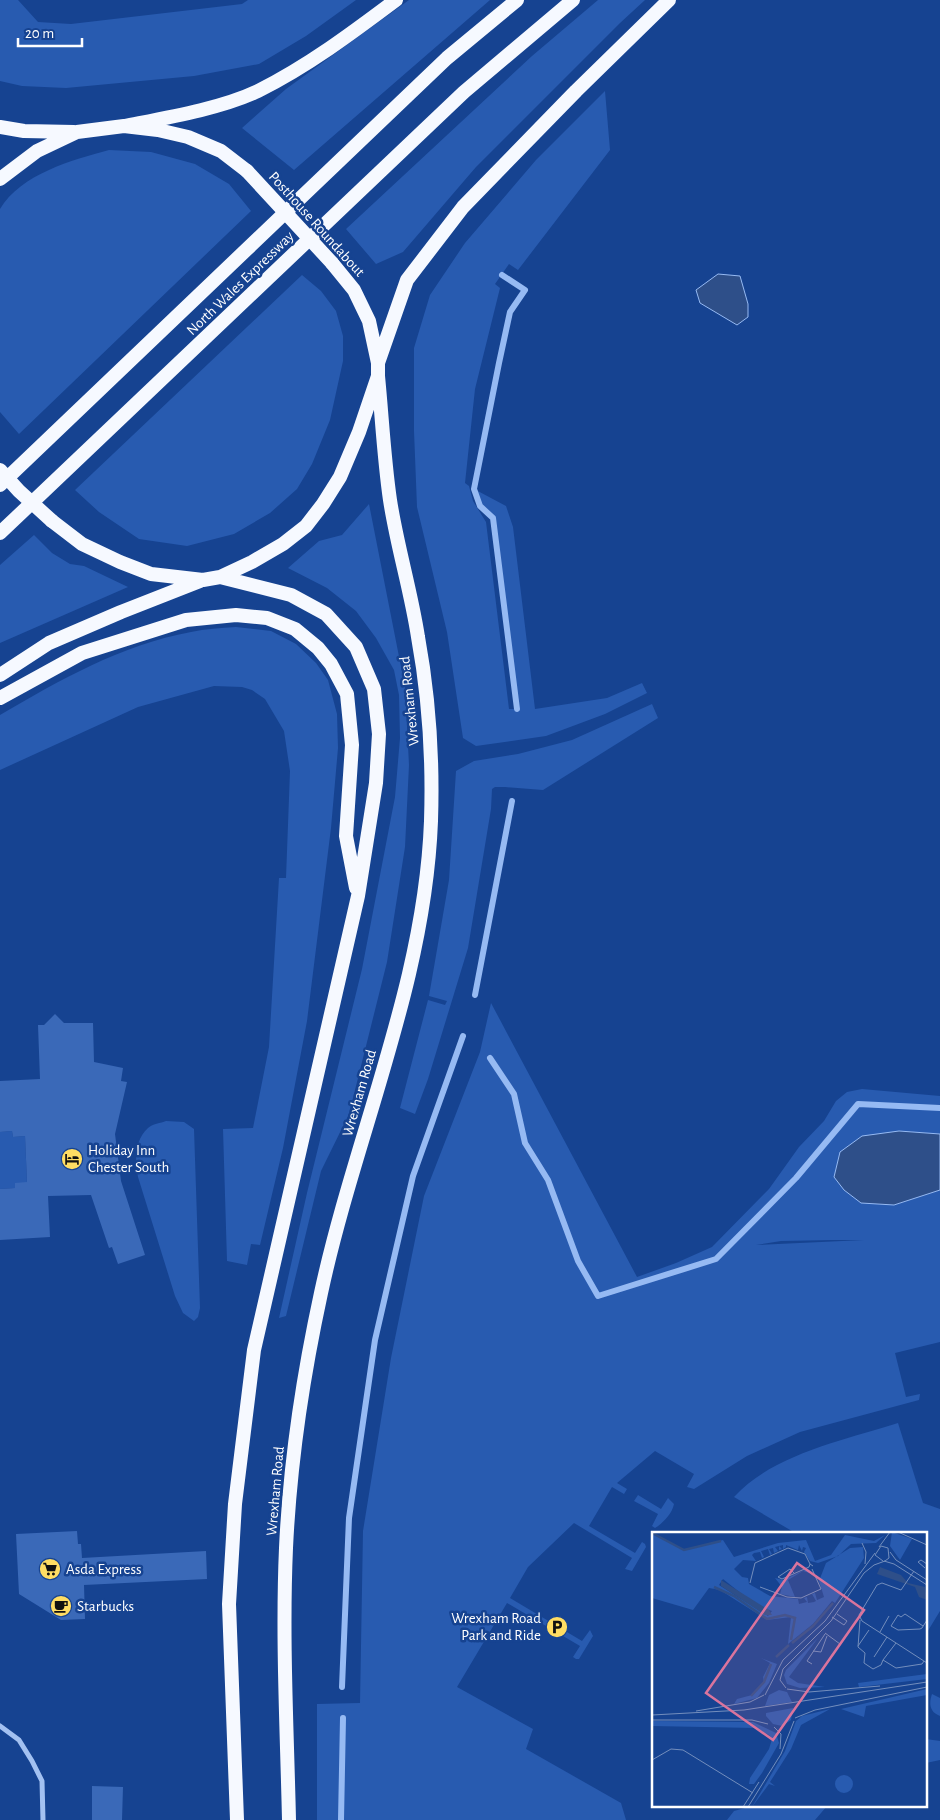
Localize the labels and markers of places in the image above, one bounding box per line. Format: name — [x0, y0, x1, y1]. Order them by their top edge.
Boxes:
place label: Holiday Inn Chester South — [88, 1143, 169, 1175]
hotel icon: Holiday Inn Chester South — [60, 1147, 84, 1171]
supermarket icon: Asda Express — [38, 1557, 62, 1581]
place label: Asda Express — [66, 1562, 141, 1577]
cafe icon: Starbucks — [49, 1594, 73, 1618]
place label: Starbucks — [77, 1599, 134, 1614]
place label: Wrexham Road Park and Ride — [451, 1611, 541, 1643]
parking icon: Wrexham Road Park and Ride — [545, 1615, 569, 1639]

